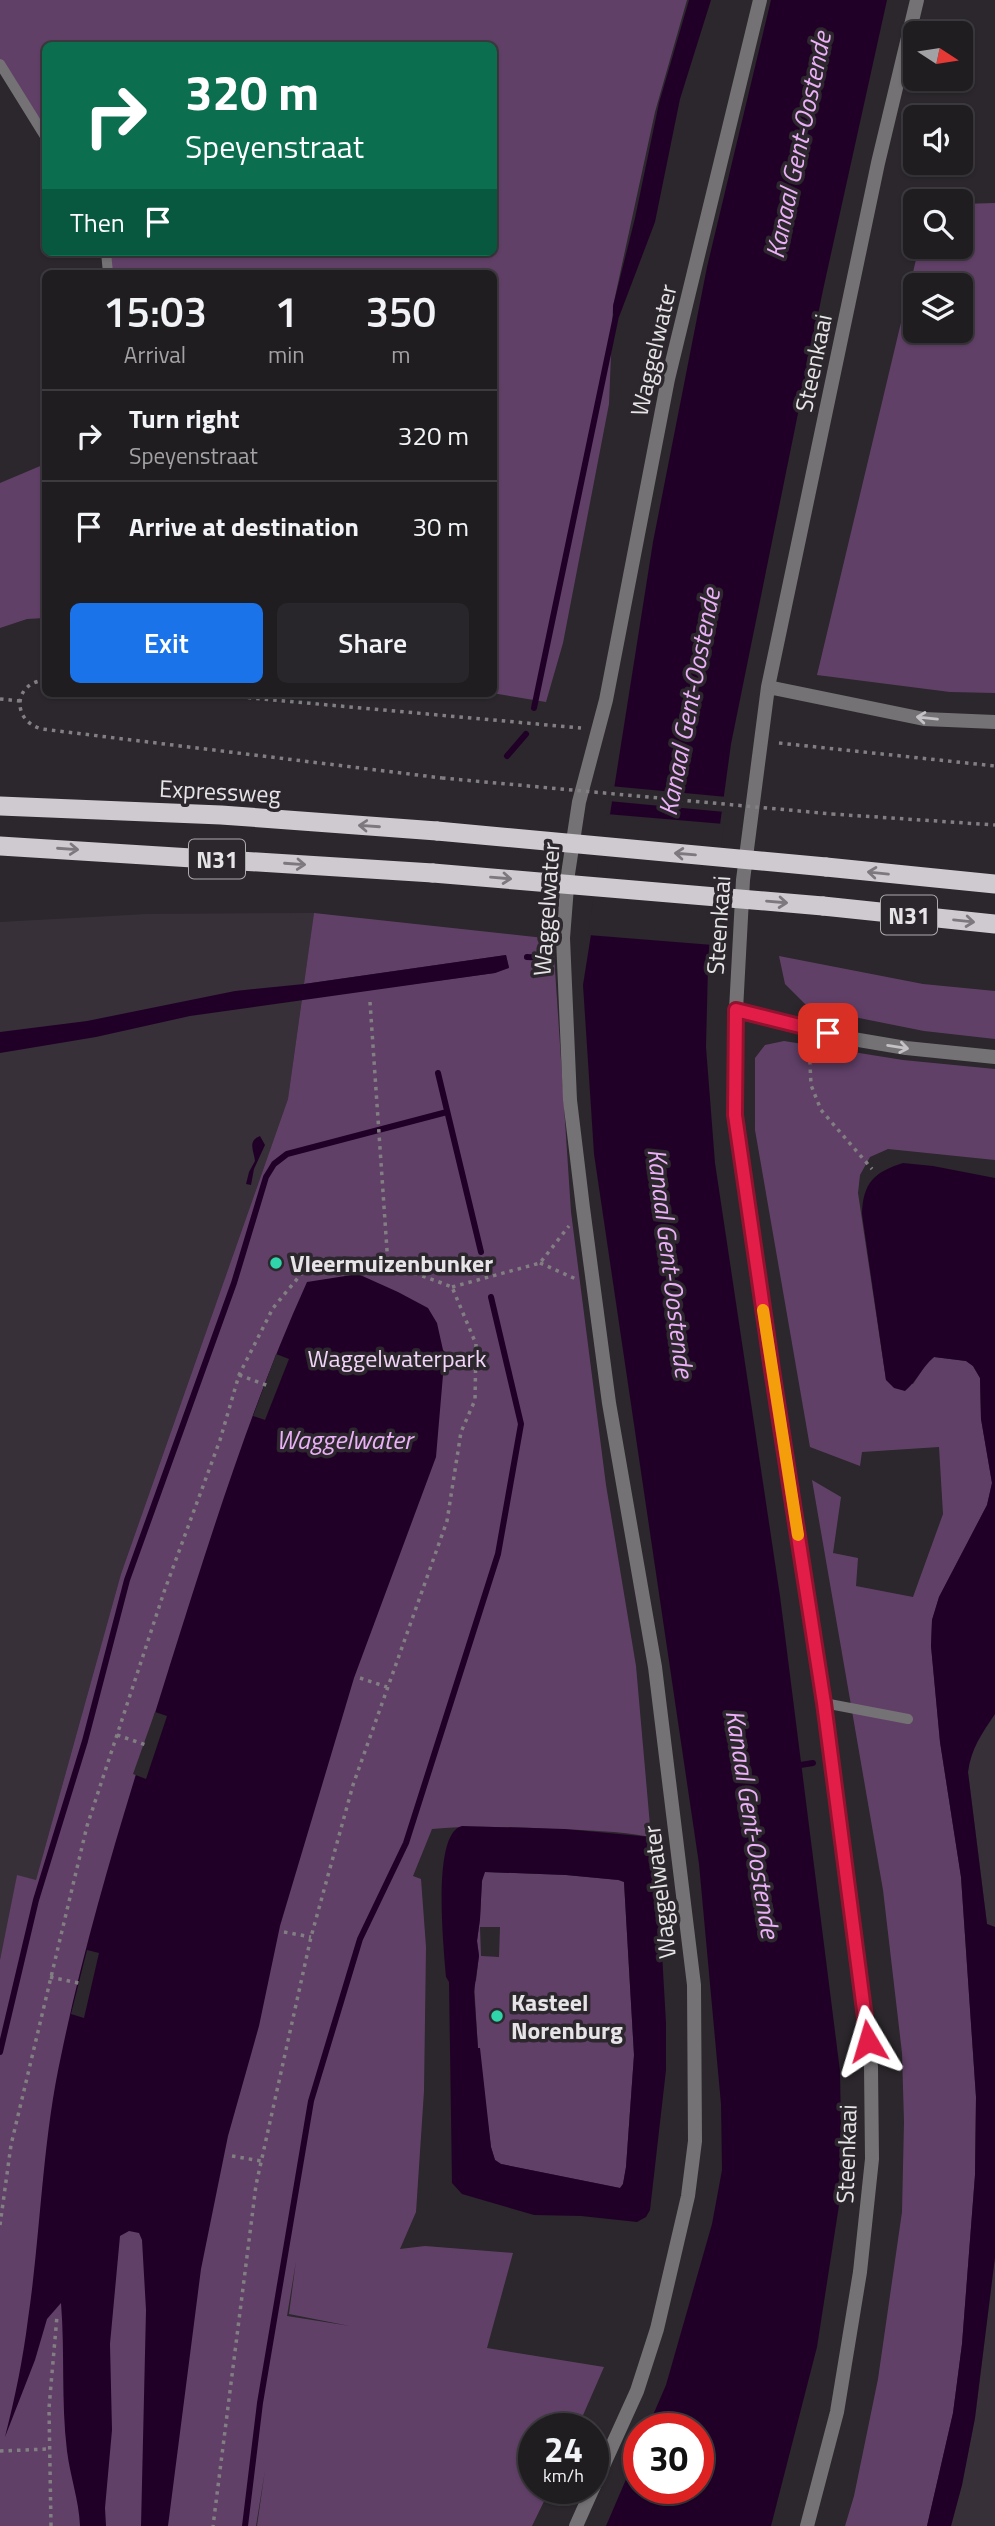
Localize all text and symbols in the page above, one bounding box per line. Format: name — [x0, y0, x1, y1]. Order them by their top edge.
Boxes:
north arrow — [903, 21, 973, 91]
map controls — [903, 21, 973, 343]
water label: Kanaal Gent-Oostende — [755, 26, 841, 262]
text: 320 m — [185, 54, 319, 129]
icon: right — [70, 70, 161, 161]
button: sound — [903, 105, 973, 175]
text: Speyenstraat — [185, 122, 364, 170]
button: search — [903, 189, 973, 259]
text: Then — [70, 203, 125, 242]
icon: arrive — [139, 203, 177, 241]
button: layers — [903, 273, 973, 343]
text: 15:03 — [103, 279, 207, 343]
text: 1 — [275, 279, 298, 343]
text: 350 — [366, 279, 436, 343]
street label: Waggelwater — [620, 281, 686, 419]
street label: Steenkaai — [785, 311, 841, 415]
text: Arrival — [124, 337, 186, 372]
text: min — [268, 337, 305, 372]
text: m — [391, 337, 410, 372]
text: Turn right — [129, 399, 240, 438]
text: 320 m — [398, 416, 469, 455]
icon: right — [70, 417, 108, 455]
text: Speyenstraat — [129, 438, 258, 473]
text: Arrive at destination — [129, 507, 359, 546]
text: 30 m — [412, 507, 469, 546]
icon: arrive — [70, 508, 108, 546]
water label: Kanaal Gent-Oostende — [648, 583, 731, 819]
button: Exit — [70, 603, 263, 683]
button: Share — [277, 603, 469, 683]
one-way arrow — [916, 712, 939, 725]
street label: Expressweg — [158, 770, 282, 812]
one-way arrow — [358, 819, 381, 832]
road number: N31 — [189, 839, 245, 878]
street label: Waggelwater — [523, 841, 569, 977]
one-way arrow — [56, 843, 79, 856]
one-way arrow — [674, 847, 696, 860]
one-way arrow — [283, 857, 306, 870]
one-way arrow — [868, 866, 890, 879]
one-way arrow — [489, 872, 512, 885]
street label: Steenkaai — [697, 874, 739, 976]
one-way arrow — [765, 896, 787, 909]
road number: N31 — [881, 896, 937, 934]
one-way arrow — [952, 915, 974, 928]
pin — [798, 1003, 858, 1063]
icon: arrive — [809, 1014, 847, 1052]
one-way arrow — [886, 1040, 909, 1053]
water label: Kanaal Gent-Oostende — [638, 1146, 705, 1382]
place label: Vleermuizenbunker — [290, 1245, 493, 1281]
marker: Vleermuizenbunker — [268, 1255, 284, 1271]
park label: Waggelwaterpark — [308, 1340, 487, 1376]
water label: Waggelwater — [276, 1420, 415, 1459]
water label: Kanaal Gent-Oostende — [716, 1707, 791, 1943]
street label: Waggelwater — [633, 1823, 685, 1961]
place label: Kasteel Norenburg — [511, 1984, 623, 2048]
position arrow — [831, 2004, 905, 2078]
marker: Kasteel Norenburg — [489, 2008, 505, 2024]
street label: Steenkaai — [826, 2104, 866, 2204]
speed limit sign: 30 — [623, 2413, 714, 2504]
text: 24 — [544, 2422, 583, 2476]
text: km/h — [543, 2462, 584, 2489]

